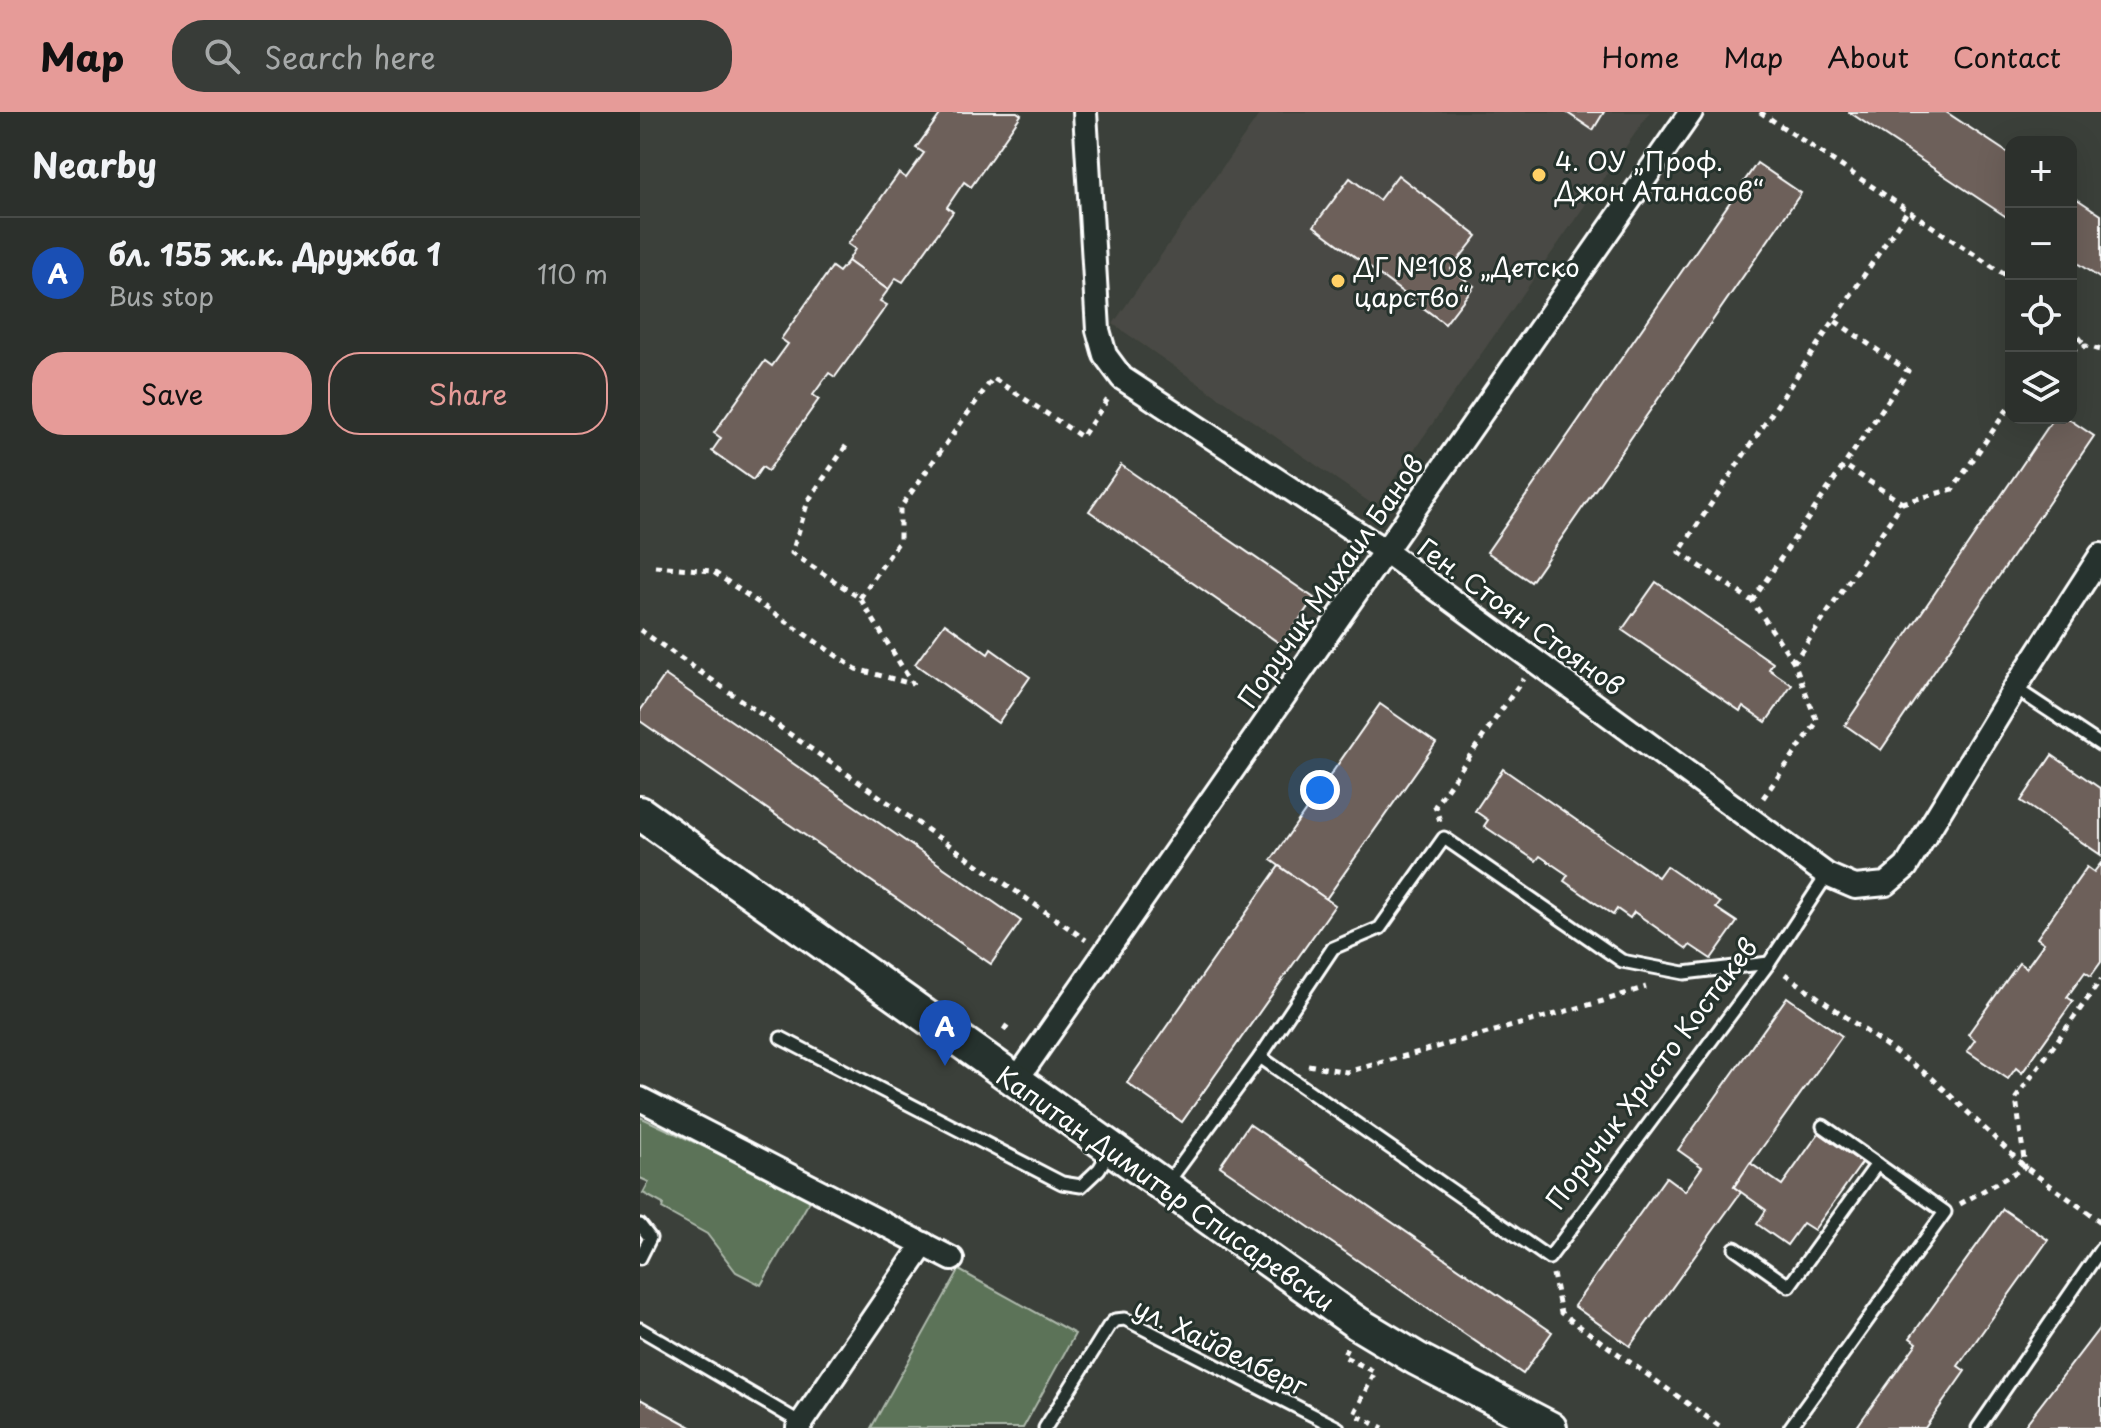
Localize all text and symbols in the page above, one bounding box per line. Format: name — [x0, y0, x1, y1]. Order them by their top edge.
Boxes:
search box — [172, 20, 732, 92]
text: Map — [40, 28, 124, 85]
icon: search — [200, 34, 244, 78]
text: Search here — [264, 34, 436, 79]
text: Home — [1601, 35, 1679, 78]
text: Map — [1723, 35, 1783, 78]
text: About — [1827, 35, 1909, 78]
text: Contact — [1953, 35, 2061, 78]
map controls — [2005, 136, 2077, 424]
button: + — [2005, 136, 2077, 208]
text: Nearby — [32, 138, 157, 190]
place label: 4. ОУ „Проф. Джон Атанасов“ — [1554, 141, 1764, 210]
marker: 4. ОУ „Проф. Джон Атанасов“ — [1530, 166, 1548, 184]
button: − — [2005, 208, 2077, 280]
text: бл. 155 ж.к. Дружба 1 — [108, 231, 441, 276]
place label: ДГ №108 „Детско царство“ — [1353, 247, 1580, 316]
text: A — [48, 254, 68, 293]
text: 110 m — [537, 254, 608, 293]
marker: ДГ №108 „Детско царство“ — [1329, 272, 1347, 290]
text: Bus stop — [108, 276, 214, 315]
button: locate — [2005, 280, 2077, 352]
button: Save — [32, 352, 312, 435]
button: Share — [328, 352, 608, 435]
button: layers — [2005, 352, 2077, 424]
street label: Поручик Михаил Банов — [1228, 446, 1432, 716]
street label: Ген. Стоян Стоянов — [1410, 528, 1632, 704]
your location — [1300, 770, 1340, 810]
street label: Поручик Христо Костакев — [1536, 929, 1766, 1217]
pin: A — [919, 1000, 971, 1066]
street label: Капитан Димитър Списаревски — [989, 1056, 1343, 1320]
street label: ул. Хайделберг — [1128, 1287, 1315, 1405]

